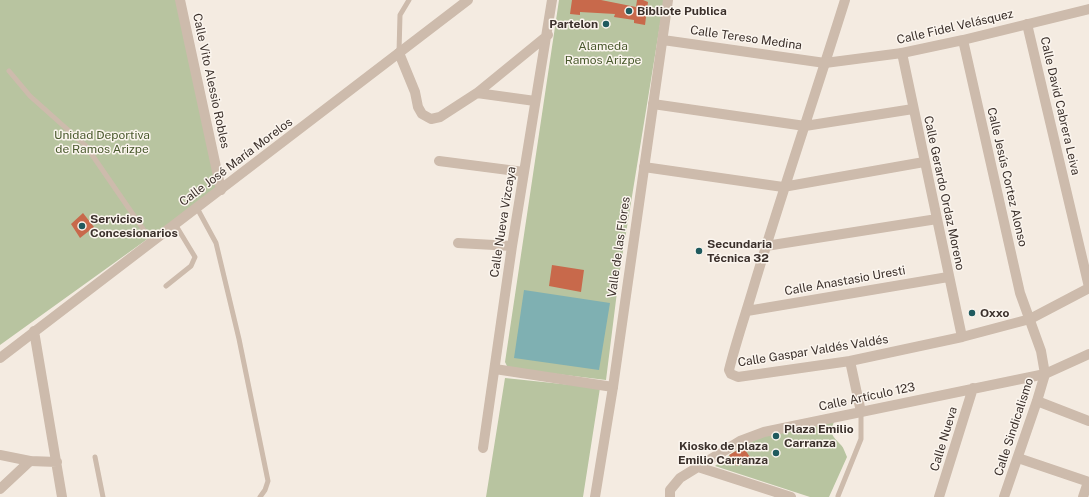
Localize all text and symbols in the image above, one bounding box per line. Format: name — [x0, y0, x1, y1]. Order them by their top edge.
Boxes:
place label: Bibliote Publica — [637, 4, 727, 18]
marker: Bibliote Publica — [624, 6, 634, 16]
street label: Calle Fidel Velásquez — [895, 7, 1015, 47]
street label: Calle Vito Alessio Robles — [190, 12, 232, 150]
place label: Partelon — [549, 17, 598, 31]
marker: Partelon — [601, 19, 611, 29]
street label: Calle Tereso Medina — [689, 23, 803, 53]
street label: Calle David Cabrera Leiva — [1037, 35, 1083, 177]
park label: Alameda Ramos Arizpe — [565, 39, 641, 67]
street label: Calle Jesús Cortez Alonso — [984, 106, 1030, 248]
street label: Calle Gerardo Ordaz Moreno — [921, 114, 967, 272]
street label: Calle José María Morelos — [177, 115, 295, 209]
park label: Unidad Deportiva de Ramos Arizpe — [54, 128, 150, 156]
street label: Calle Nueva Vizcaya — [487, 166, 519, 278]
street label: Valle de las Flores — [605, 196, 633, 298]
place label: Servicios Concesionarios — [90, 212, 178, 240]
marker: Servicios Concesionarios — [77, 221, 87, 231]
place label: Secundaria Técnica 32 — [707, 237, 772, 265]
marker: Secundaria Técnica 32 — [694, 246, 704, 256]
street label: Calle Anastasio Uresti — [783, 263, 907, 299]
place label: Oxxo — [980, 306, 1009, 320]
marker: Oxxo — [967, 308, 977, 318]
street label: Calle Gaspar Valdés Valdés — [737, 332, 889, 370]
street label: Calle Sindicalismo — [991, 376, 1037, 478]
street label: Calle Artículo 123 — [818, 380, 916, 414]
street label: Calle Nueva — [927, 405, 961, 473]
place label: Plaza Emilio Carranza — [784, 422, 854, 450]
marker: Plaza Emilio Carranza — [771, 431, 781, 441]
place label: Kiosko de plaza Emilio Carranza — [678, 439, 768, 467]
marker: Kiosko de plaza Emilio Carranza — [771, 448, 781, 458]

